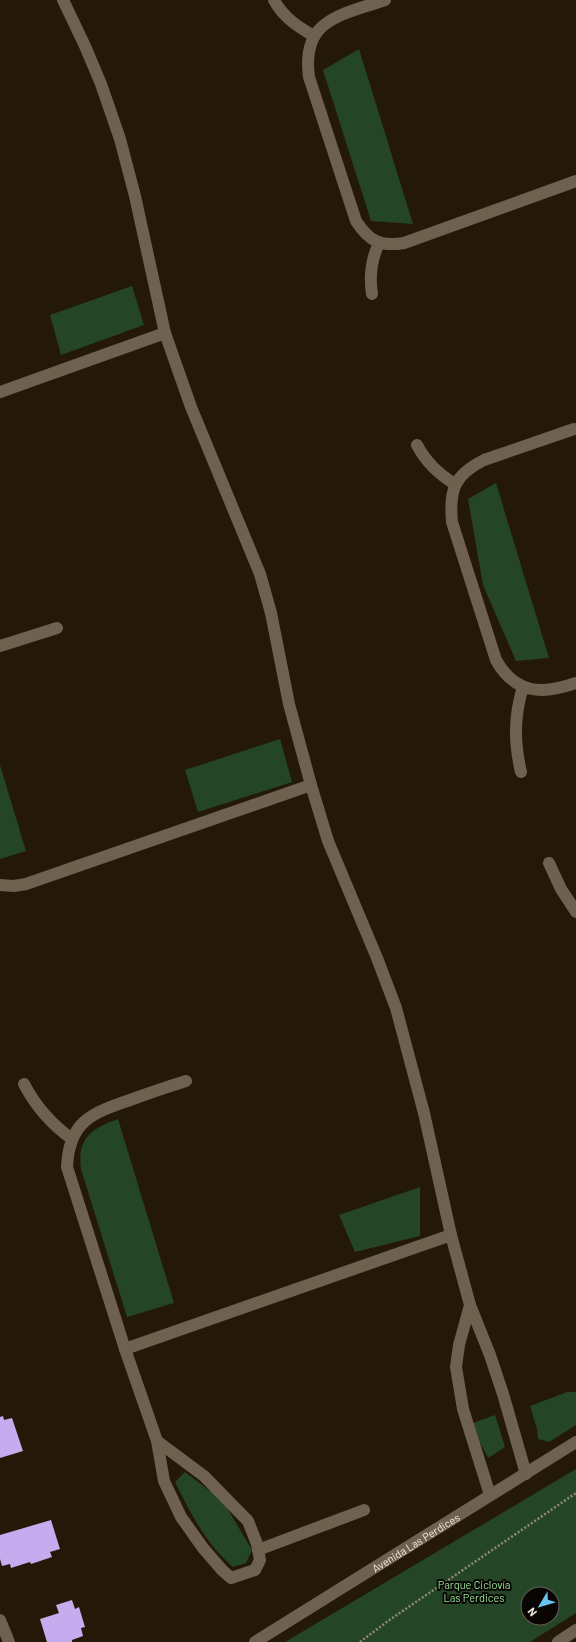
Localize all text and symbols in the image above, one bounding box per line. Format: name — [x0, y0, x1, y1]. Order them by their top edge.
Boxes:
street label: Avenida Las Perdices — [369, 1510, 462, 1574]
park label: Parque Ciclovía Las Perdices — [438, 1578, 510, 1604]
north arrow — [520, 1586, 560, 1626]
text: N — [524, 1606, 539, 1619]

